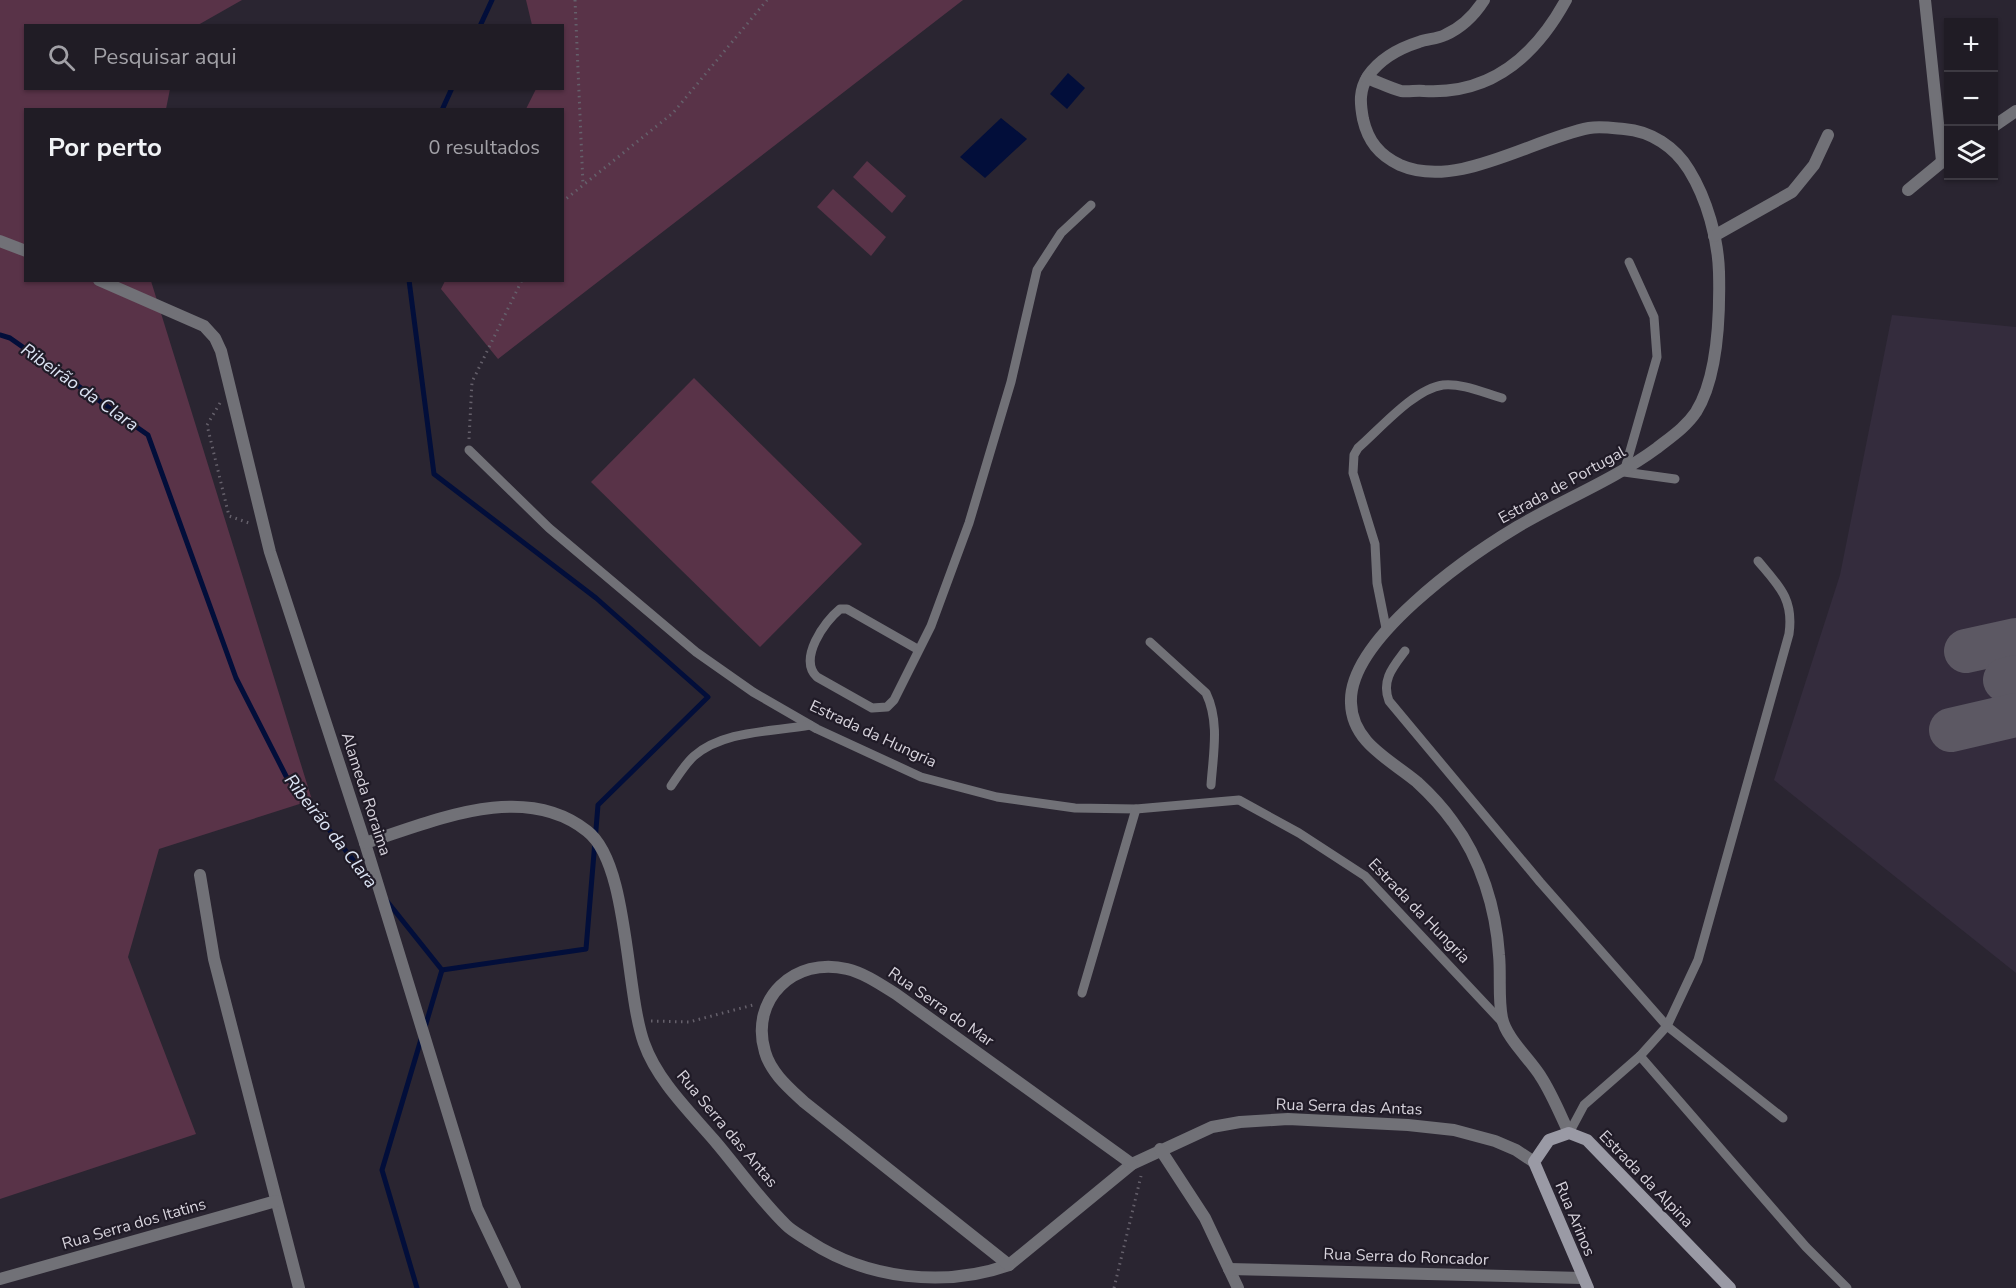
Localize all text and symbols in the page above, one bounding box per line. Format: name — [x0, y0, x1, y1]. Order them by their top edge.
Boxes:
map controls — [1944, 18, 1998, 180]
button: + — [1944, 18, 1998, 72]
search box — [24, 24, 564, 90]
icon: search — [45, 41, 78, 74]
text: Pesquisar aqui — [93, 42, 237, 72]
button: − — [1944, 72, 1998, 126]
button: layers — [1944, 126, 1998, 180]
text: Por perto — [48, 130, 162, 165]
text: 0 resultados — [429, 134, 540, 161]
water label: Ribeirão da Clara — [16, 337, 144, 437]
street label: Estrada de Portugal — [1494, 441, 1630, 529]
street label: Estrada da Hungria — [806, 695, 940, 773]
street label: Alameda Roraima — [336, 730, 396, 858]
water label: Ribeirão da Clara — [279, 769, 383, 893]
street label: Estrada da Hungria — [1363, 854, 1475, 968]
street label: Rua Serra do Mar — [884, 962, 999, 1052]
street label: Rua Serra das Antas — [671, 1066, 783, 1192]
street label: Rua Serra das Antas — [1275, 1093, 1423, 1121]
street label: Estrada da Alpina — [1594, 1126, 1698, 1232]
street label: Rua Arinos — [1549, 1178, 1601, 1260]
street label: Rua Serra dos Itatins — [59, 1193, 209, 1255]
street label: Rua Serra do Roncador — [1323, 1243, 1489, 1271]

